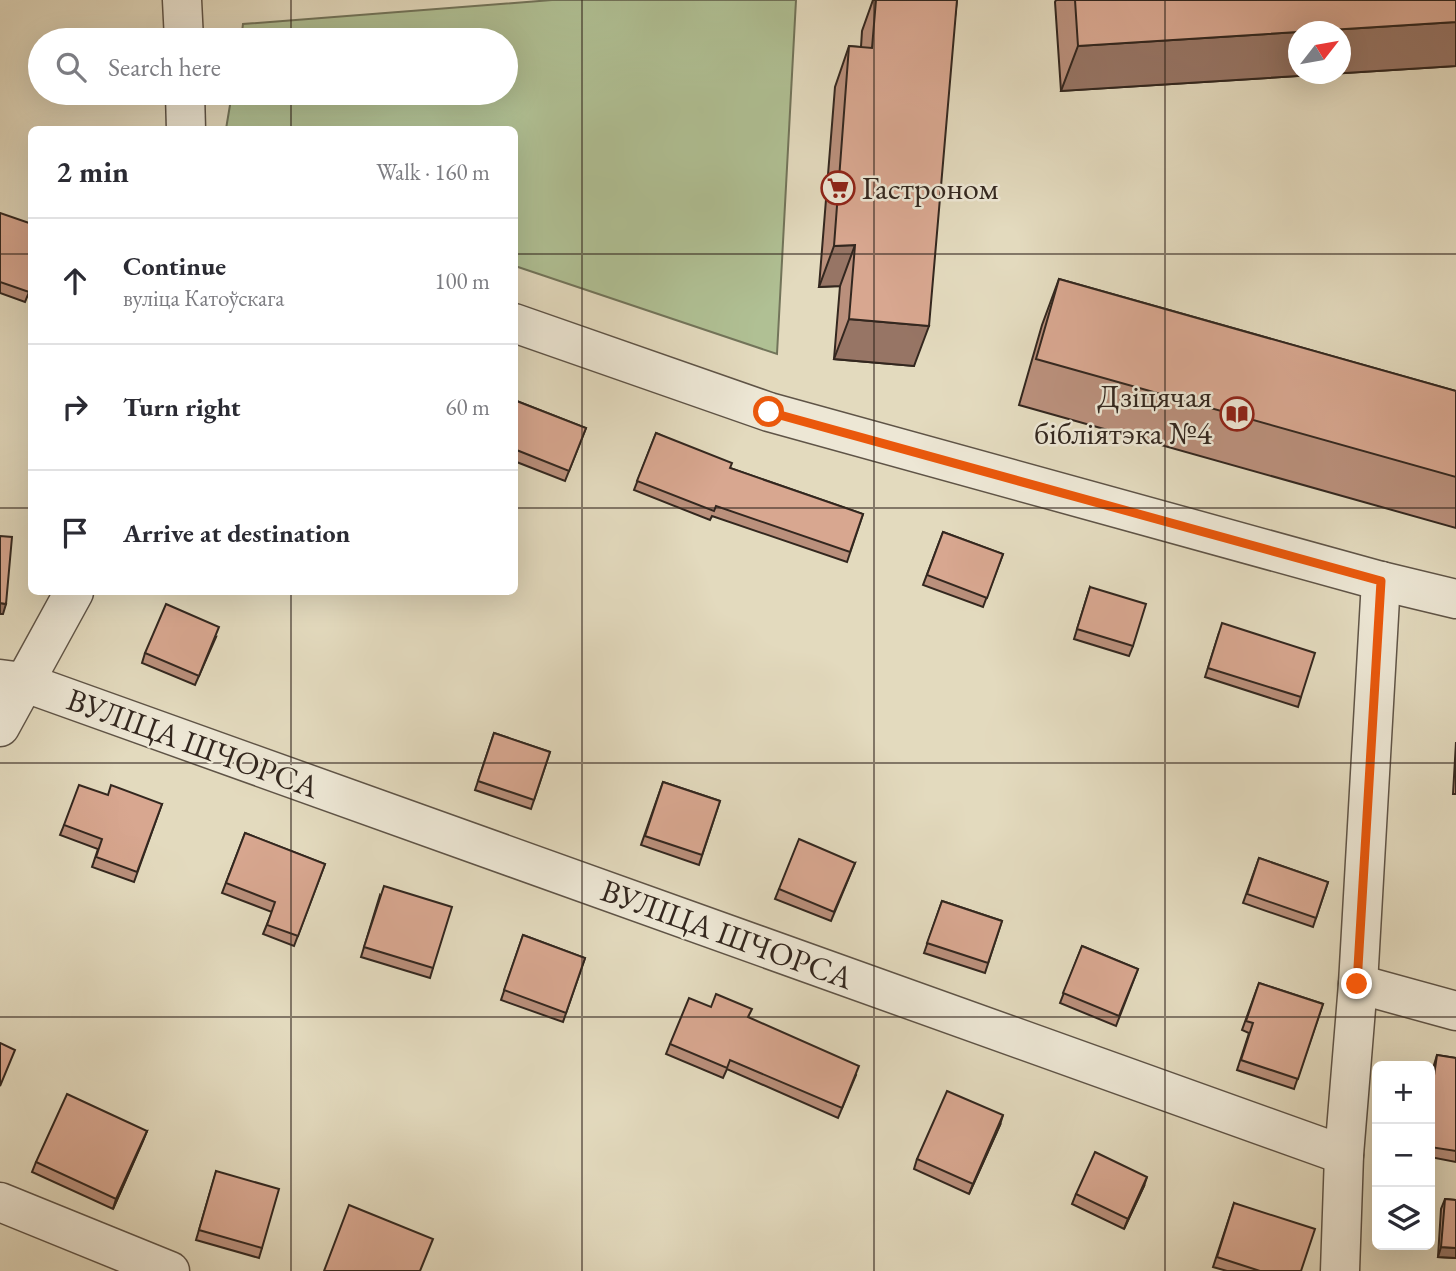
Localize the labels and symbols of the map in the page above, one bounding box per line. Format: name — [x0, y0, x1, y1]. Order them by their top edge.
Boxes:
north arrow — [1288, 21, 1351, 84]
place label: Гастроном — [862, 167, 999, 209]
supermarket icon: Гастроном — [819, 169, 857, 207]
place label: Дзіцячая бібліятэка №4 — [1034, 375, 1213, 454]
library icon: Дзіцячая бібліятэка №4 — [1218, 395, 1256, 433]
route start — [753, 396, 784, 427]
street label: ВУЛІЦА ШЧОРСА — [61, 678, 326, 808]
street label: ВУЛІЦА ШЧОРСА — [595, 869, 860, 999]
route end — [1341, 968, 1372, 999]

